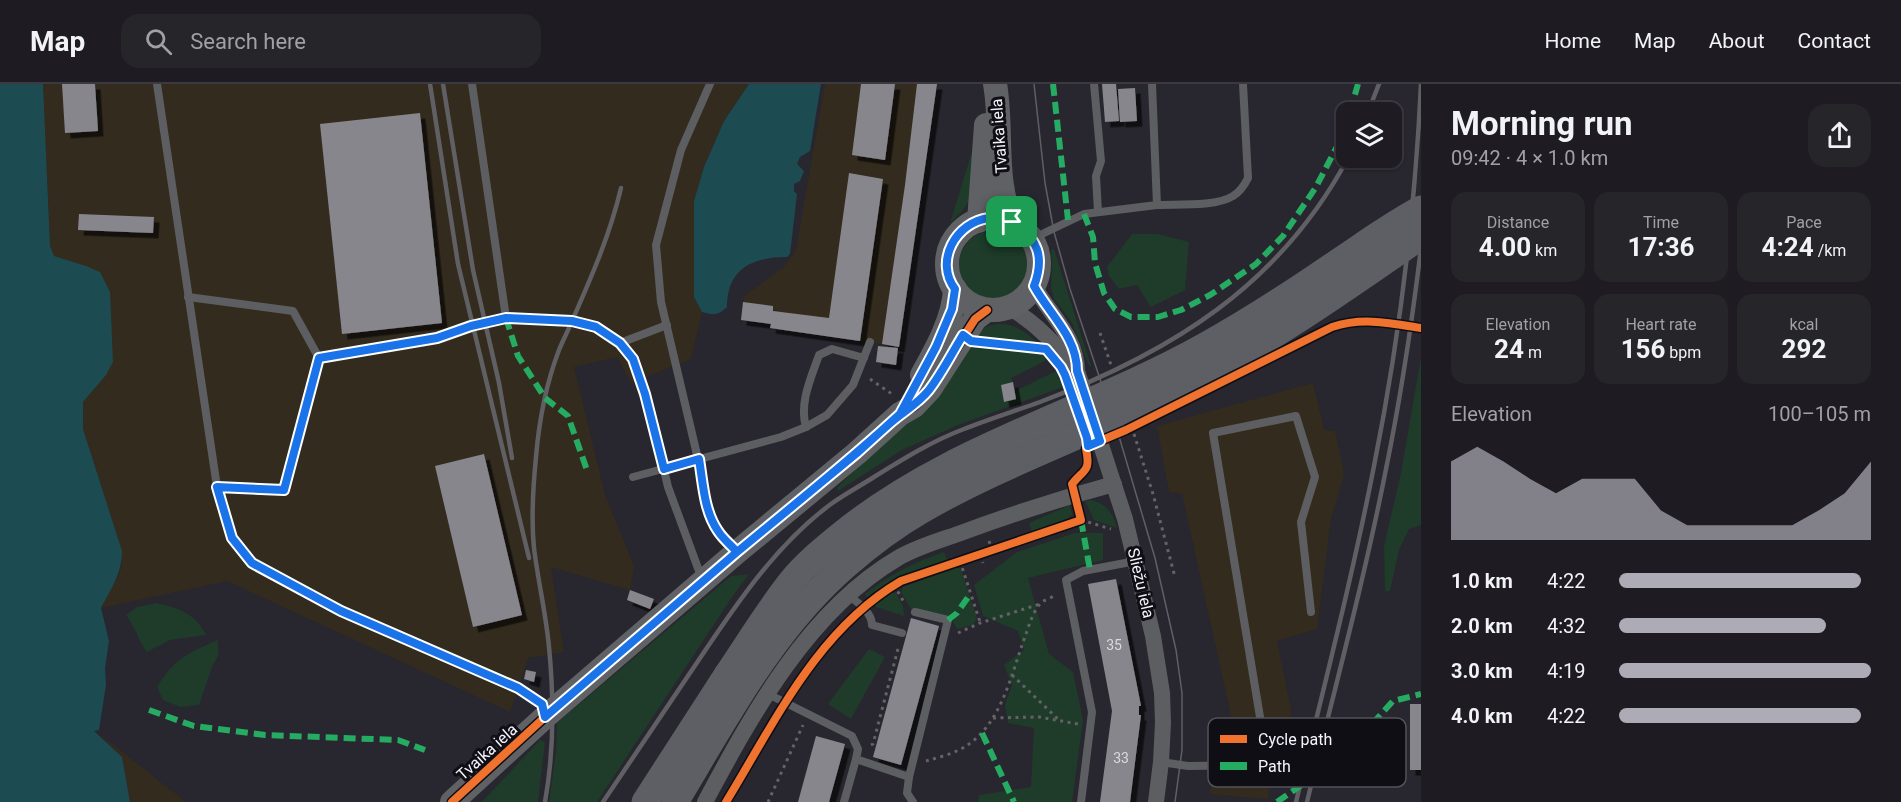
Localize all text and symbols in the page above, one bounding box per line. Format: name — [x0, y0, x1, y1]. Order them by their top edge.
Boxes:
search box — [121, 14, 541, 68]
text: Map — [30, 25, 85, 58]
icon: search — [142, 25, 175, 58]
text: Search here — [190, 29, 306, 54]
text: Home — [1545, 29, 1601, 53]
text: Map — [1634, 29, 1676, 53]
text: About — [1709, 29, 1765, 53]
text: Contact — [1798, 29, 1871, 53]
street label: Tvaika iela — [987, 98, 1011, 174]
map controls — [1336, 102, 1402, 168]
button: layers — [1336, 102, 1402, 168]
text: Morning run — [1451, 104, 1632, 143]
button: share — [1808, 104, 1871, 167]
text: 09:42 · 4 × 1.0 km — [1451, 146, 1608, 170]
pin — [986, 196, 1037, 247]
icon: arrive — [995, 205, 1028, 238]
text: Distance — [1487, 213, 1549, 232]
text: Time — [1643, 213, 1679, 232]
text: Pace — [1786, 213, 1822, 232]
text: 4.00 — [1479, 232, 1531, 262]
text: 17:36 — [1628, 232, 1695, 262]
text: 4:24 — [1762, 232, 1814, 262]
text: km — [1531, 241, 1557, 260]
text: /km — [1814, 241, 1846, 260]
text: Elevation — [1486, 315, 1550, 334]
text: Heart rate — [1625, 315, 1697, 334]
text: kcal — [1790, 315, 1818, 334]
text: 24 — [1494, 334, 1524, 364]
text: 156 — [1621, 334, 1665, 364]
text: 292 — [1782, 334, 1826, 364]
text: m — [1524, 343, 1542, 362]
text: bpm — [1665, 343, 1701, 362]
text: Elevation — [1451, 402, 1532, 426]
text: 100–105 m — [1768, 402, 1871, 426]
street label: Sliežu iela — [1124, 546, 1158, 620]
text: 1.0 km — [1451, 569, 1513, 593]
text: 4:22 — [1547, 569, 1586, 593]
text: 2.0 km — [1451, 614, 1513, 638]
text: 4:32 — [1547, 614, 1586, 638]
house number: 35 — [1106, 637, 1122, 653]
text: 3.0 km — [1451, 659, 1513, 683]
text: 4:19 — [1547, 659, 1586, 683]
text: 4.0 km — [1451, 704, 1513, 728]
text: 4:22 — [1547, 704, 1586, 728]
legend — [1208, 718, 1406, 787]
street label: Tvaika iela — [453, 720, 521, 784]
text: Cycle path — [1258, 730, 1332, 749]
house number: 33 — [1113, 750, 1129, 766]
text: Path — [1258, 757, 1291, 776]

